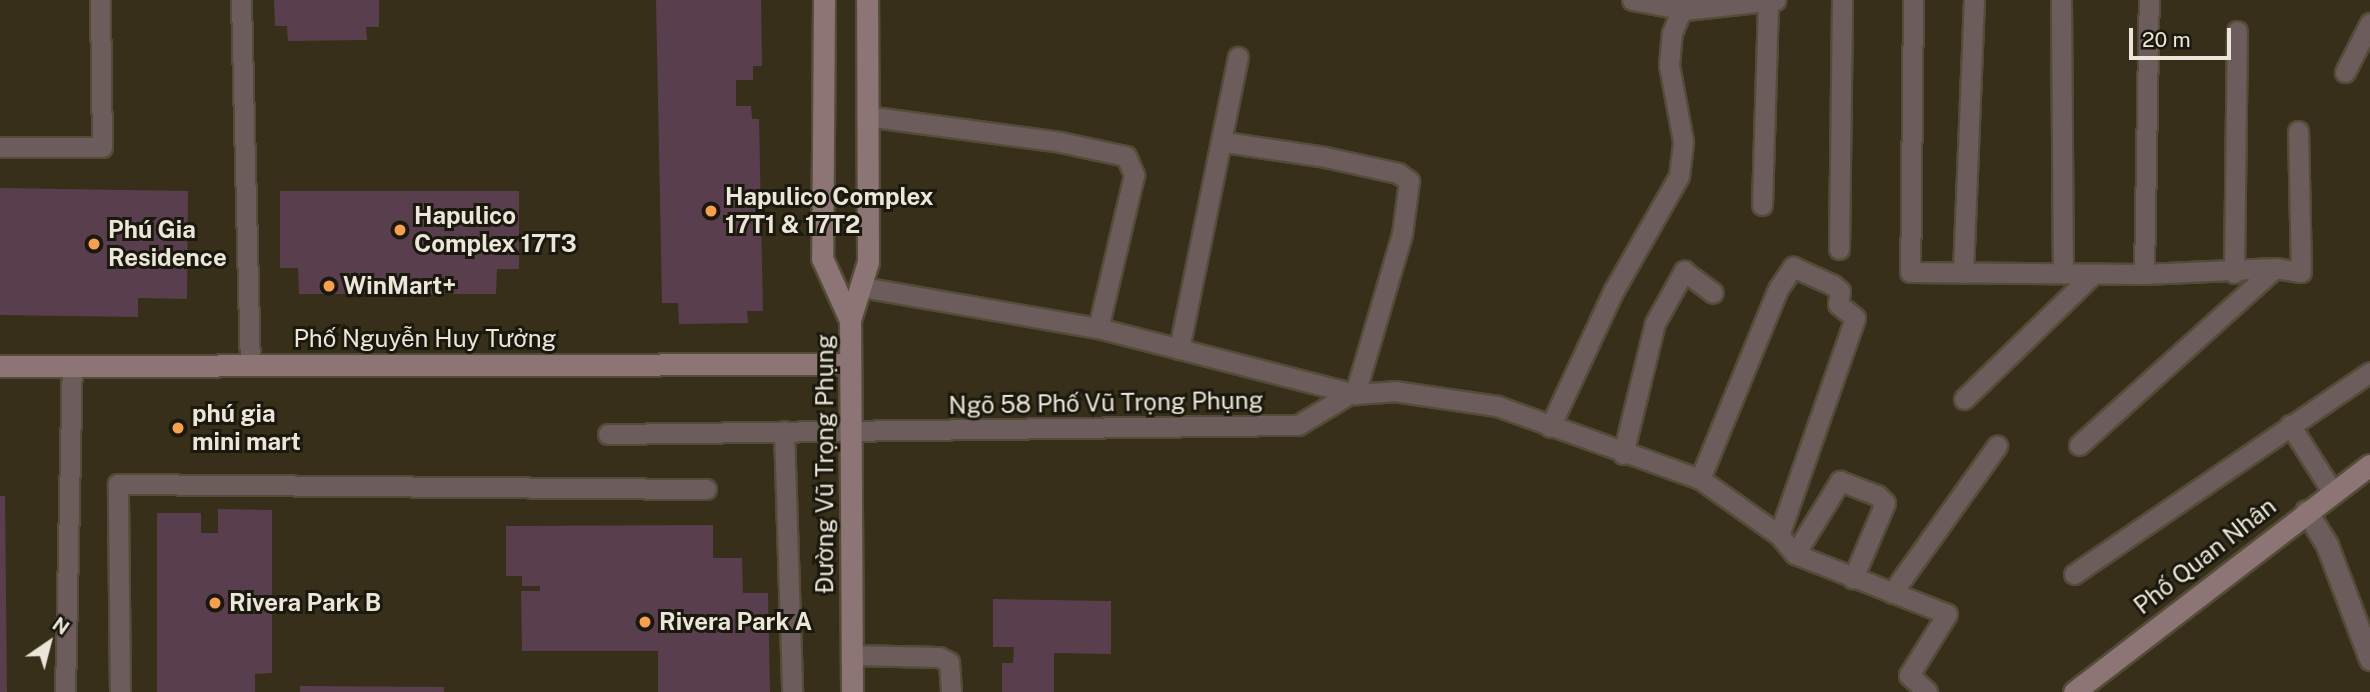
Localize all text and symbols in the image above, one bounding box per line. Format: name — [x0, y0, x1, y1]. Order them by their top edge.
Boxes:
scale bar — [2132, 14, 2234, 58]
text: 20 m — [2142, 27, 2191, 52]
place label: Hapulico Complex 17T1 & 17T2 — [725, 183, 934, 239]
place label: Hapulico Complex 17T3 — [414, 202, 577, 258]
marker: Hapulico Complex 17T1 & 17T2 — [703, 203, 719, 219]
place label: Phú Gia Residence — [108, 216, 227, 272]
marker: Hapulico Complex 17T3 — [392, 222, 408, 238]
marker: Phú Gia Residence — [86, 236, 102, 252]
place label: WinMart+ — [343, 272, 456, 300]
marker: WinMart+ — [321, 278, 337, 294]
street label: Phố Nguyễn Huy Tưởng — [293, 325, 557, 353]
street label: Đường Vũ Trọng Phụng — [811, 334, 839, 594]
street label: Ngõ 58 Phố Vũ Trọng Phụng — [948, 386, 1264, 420]
place label: phú gia mini mart — [192, 400, 301, 456]
marker: phú gia mini mart — [170, 420, 186, 436]
street label: Phố Quan Nhân — [2128, 492, 2282, 620]
place label: Rivera Park B — [229, 589, 381, 617]
marker: Rivera Park B — [207, 595, 223, 611]
north arrow — [14, 608, 84, 678]
place label: Rivera Park A — [659, 608, 812, 636]
text: N — [49, 613, 73, 639]
marker: Rivera Park A — [637, 614, 653, 630]

